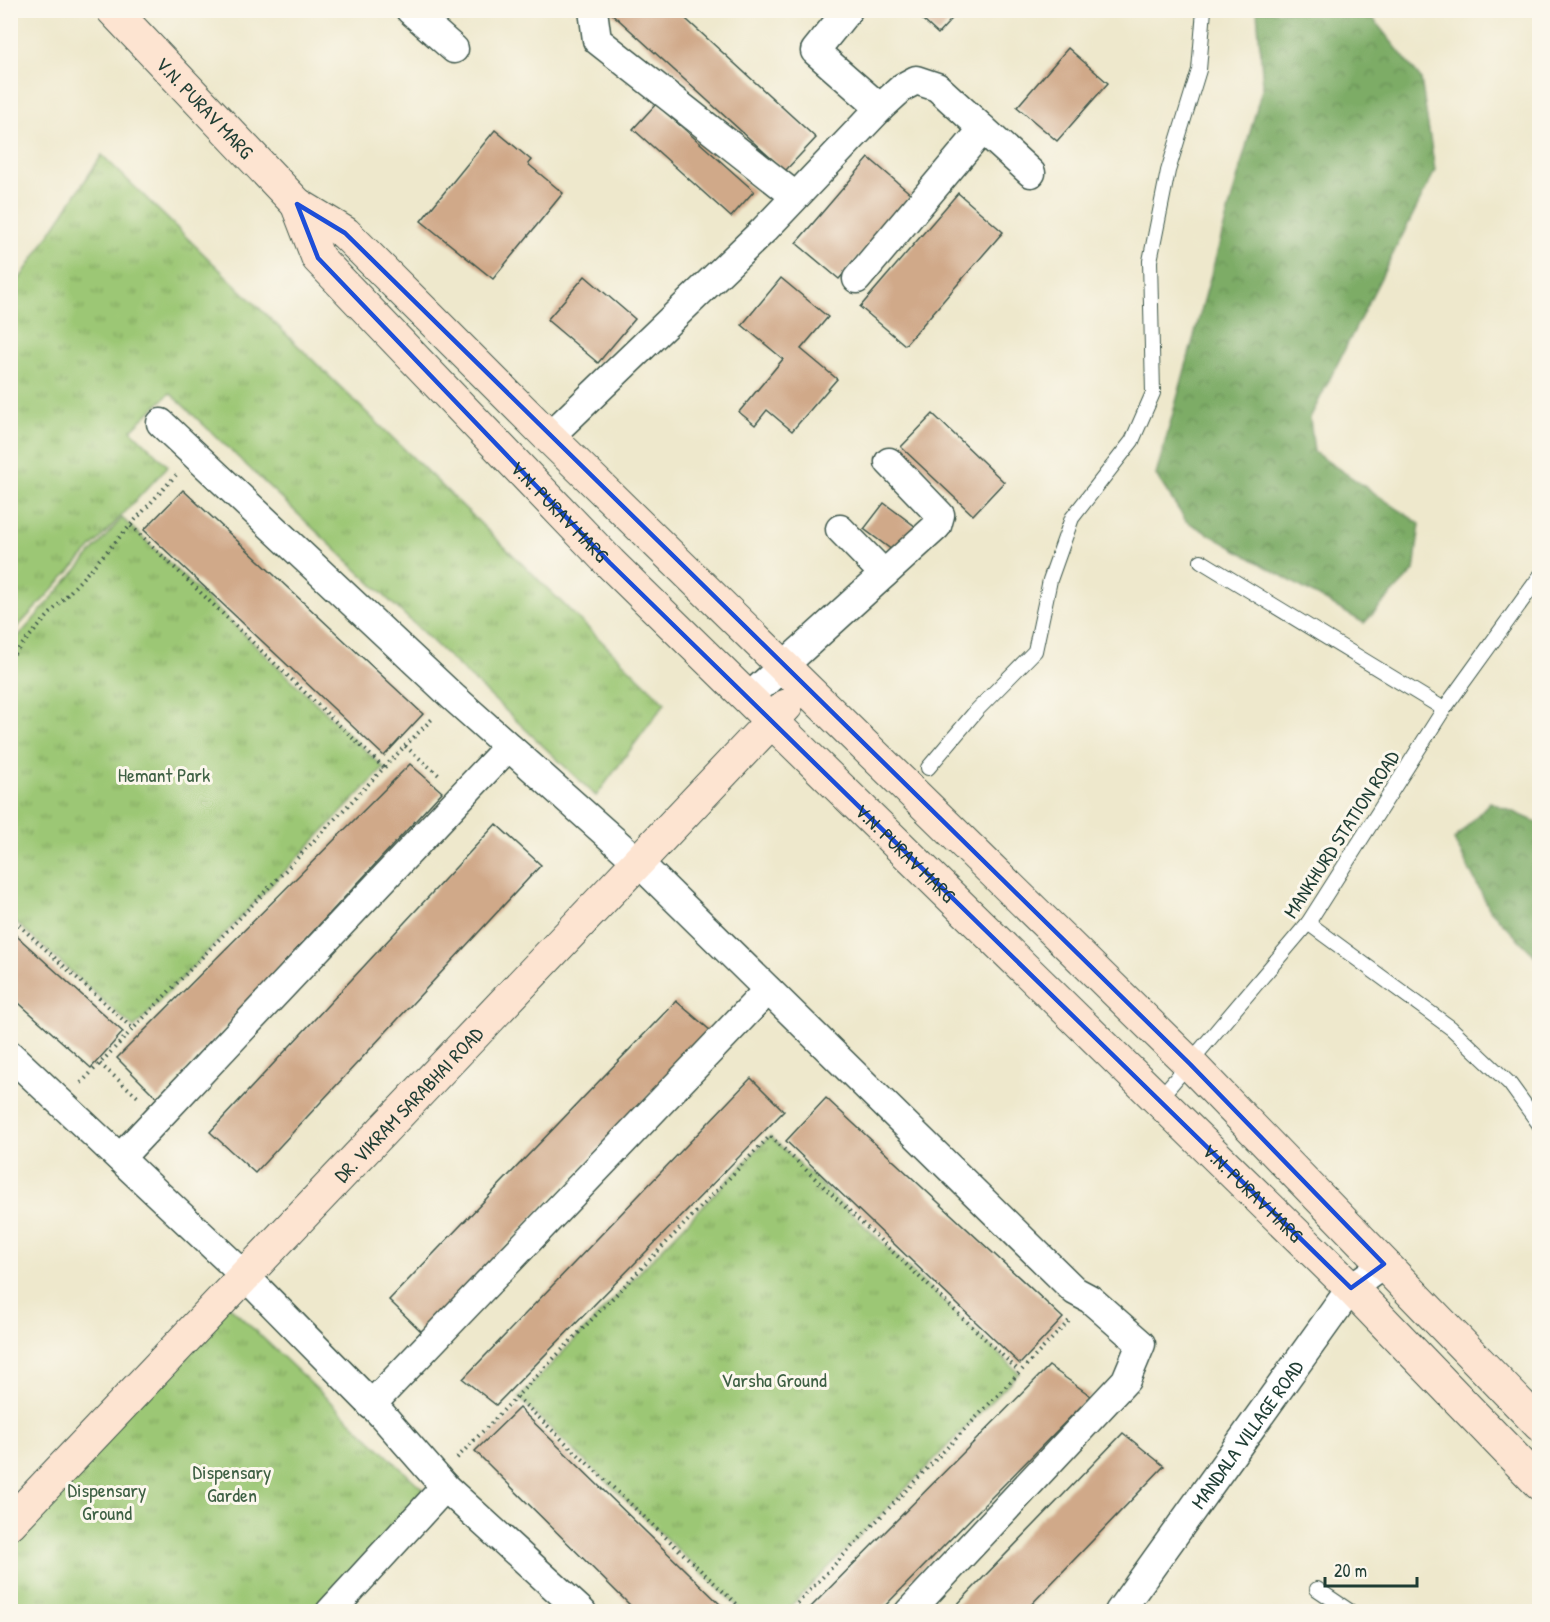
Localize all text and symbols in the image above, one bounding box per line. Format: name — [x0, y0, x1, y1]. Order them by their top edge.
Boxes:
street label: V.N. PURAV MARG — [150, 50, 260, 164]
street label: V.N. PURAV MARG — [505, 454, 615, 568]
street label: MANKHURD STATION ROAD — [1277, 745, 1406, 923]
park label: Hemant Park — [118, 761, 210, 788]
street label: V.N. PURAV MARG — [850, 797, 962, 908]
street label: DR. VIKRAM SARABHAI ROAD — [328, 1020, 489, 1188]
street label: V.N. PURAV MARG — [1197, 1137, 1310, 1248]
street label: MANDALA VILLAGE ROAD — [1184, 1354, 1309, 1514]
park label: Varsha Ground — [721, 1366, 827, 1393]
park label: Dispensary Garden — [193, 1458, 271, 1508]
park label: Dispensary Ground — [68, 1476, 146, 1526]
scale bar — [1325, 1550, 1416, 1588]
text: 20 m — [1334, 1558, 1367, 1583]

